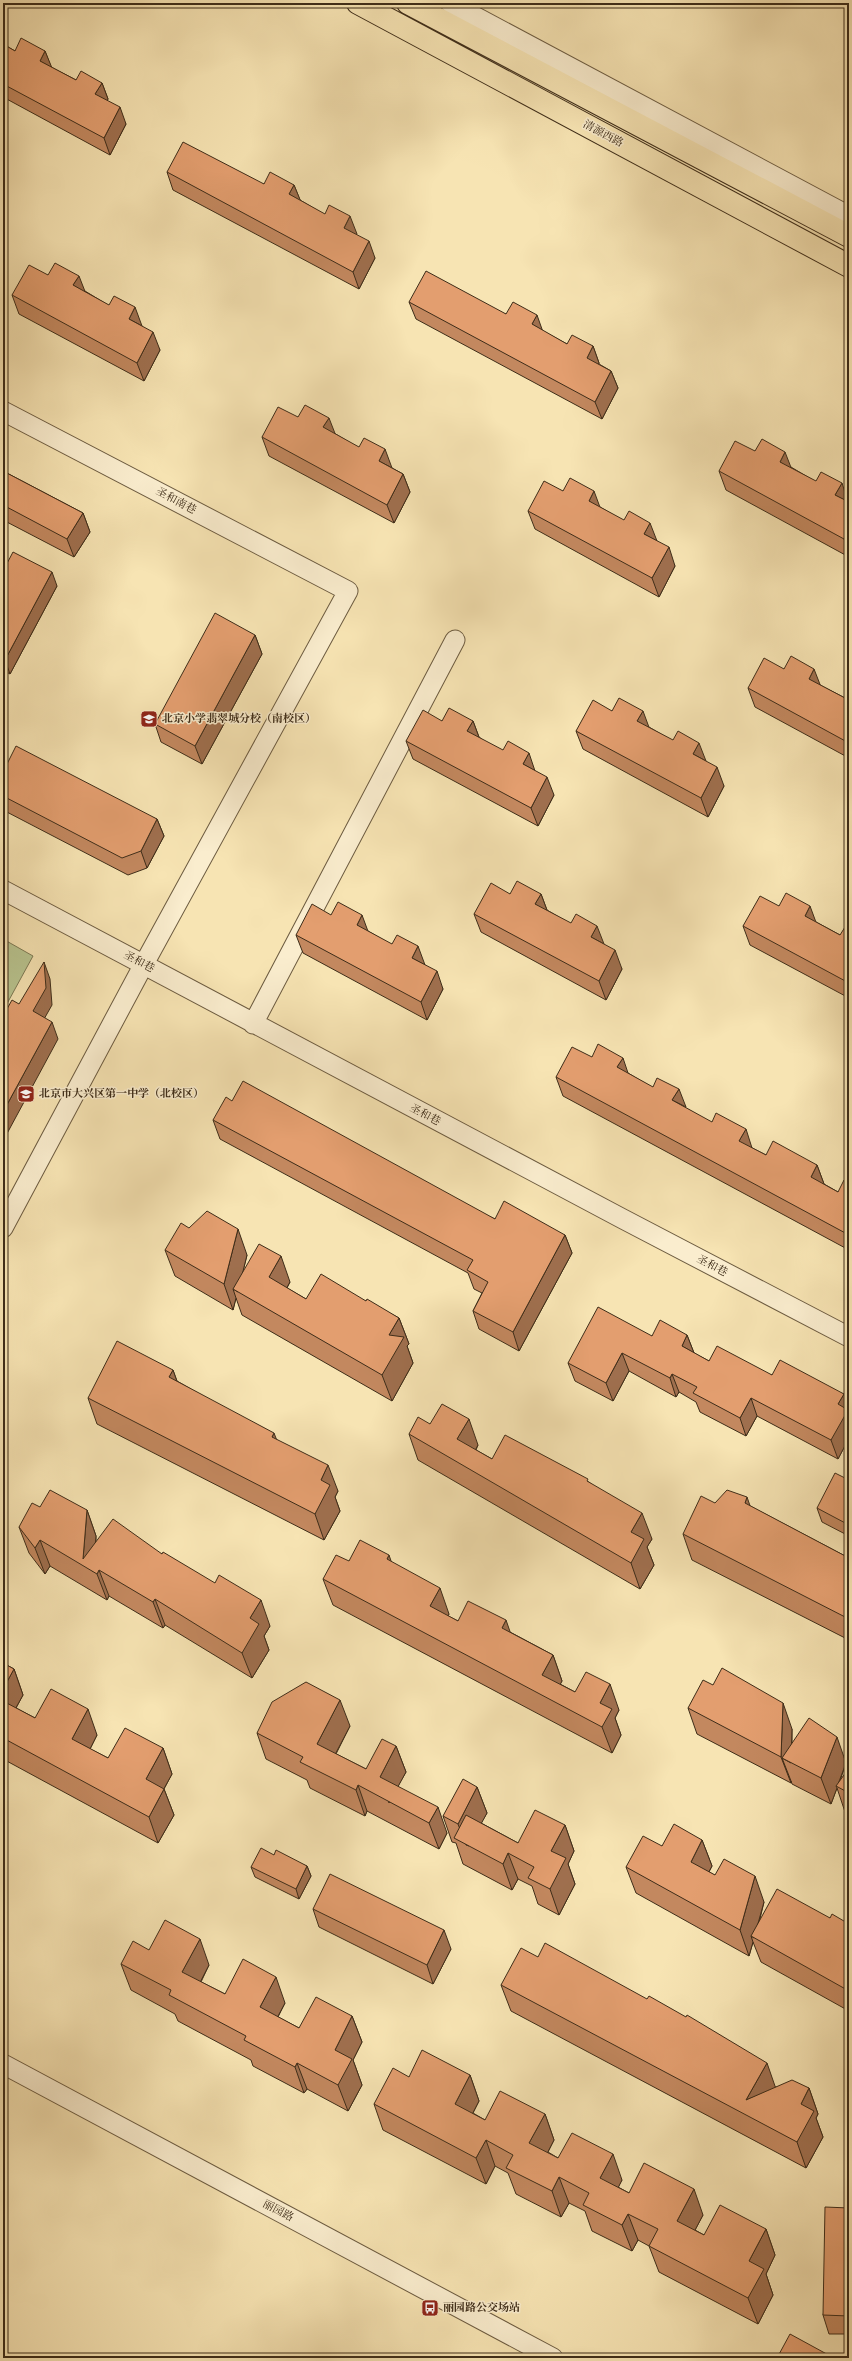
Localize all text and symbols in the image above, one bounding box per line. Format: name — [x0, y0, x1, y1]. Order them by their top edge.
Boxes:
street label: 清源西路 — [580, 117, 626, 151]
street label: 圣和南巷 — [153, 484, 199, 518]
school or university icon: 北京小学翡翠城分校（南校区） — [139, 709, 159, 729]
place label: 北京小学翡翠城分校（南校区） — [162, 712, 316, 726]
street label: 圣和巷 — [121, 948, 157, 976]
school or university icon: 北京市大兴区第一中学（北校区） — [16, 1084, 36, 1104]
place label: 北京市大兴区第一中学（北校区） — [39, 1087, 204, 1101]
street label: 圣和巷 — [407, 1101, 443, 1129]
street label: 圣和巷 — [694, 1252, 730, 1280]
street label: 丽园路 — [260, 2197, 296, 2225]
bus stop icon: 丽园路公交场站 — [420, 2298, 440, 2318]
place label: 丽园路公交场站 — [443, 2301, 520, 2315]

